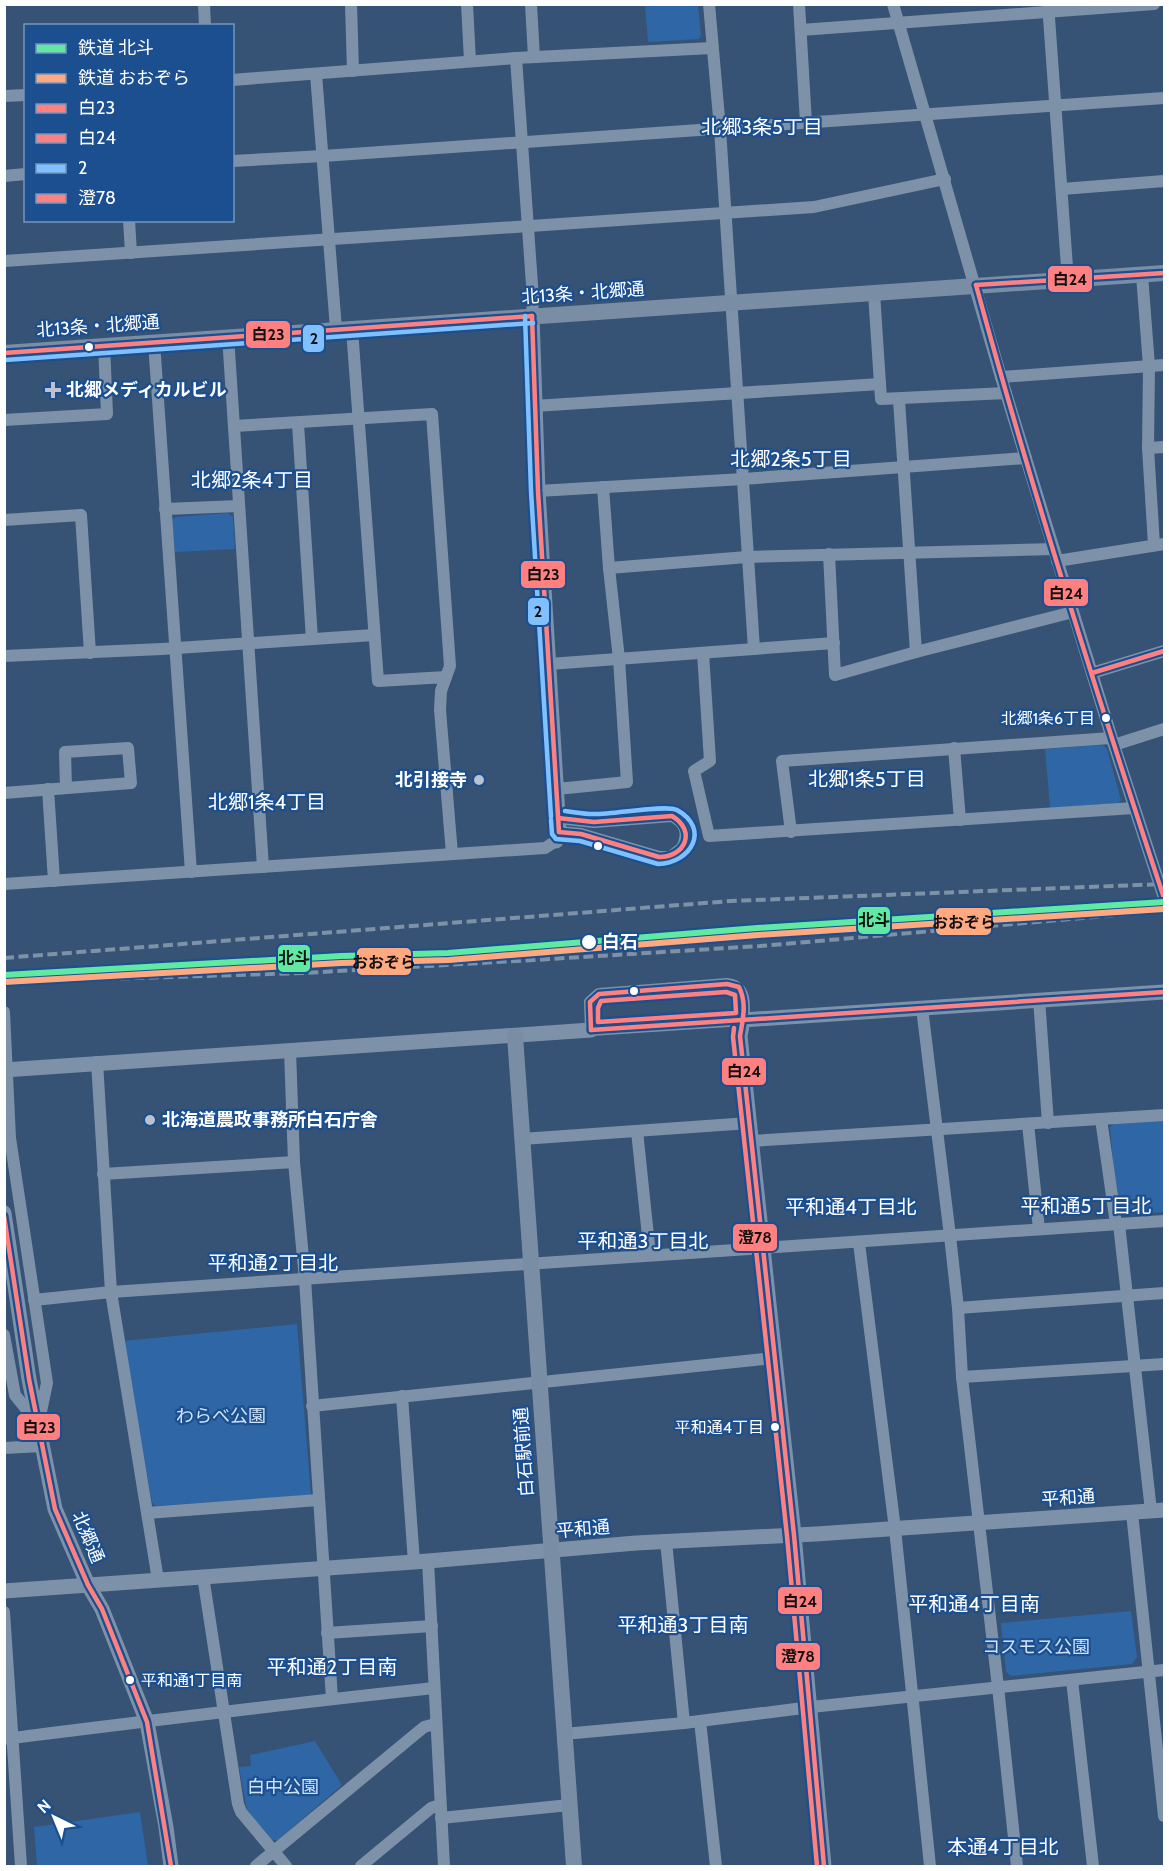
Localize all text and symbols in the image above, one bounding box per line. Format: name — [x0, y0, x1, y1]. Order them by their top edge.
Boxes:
legend — [24, 24, 234, 222]
text: 鉄道 北斗 — [78, 37, 154, 59]
text: 鉄道 おおぞら — [78, 67, 190, 89]
text: 白23 — [78, 97, 115, 119]
district label: 北郷3条5丁目 — [701, 115, 823, 139]
text: 白24 — [78, 127, 116, 149]
text: 2 — [78, 157, 87, 179]
text: 澄78 — [78, 187, 116, 209]
line badge: 白24 — [1047, 265, 1093, 293]
text: 白24 — [1053, 270, 1087, 289]
street label: 北13条・北郷通 — [521, 278, 645, 308]
street label: 北13条・北郷通 — [36, 311, 160, 341]
line badge: 白23 — [245, 320, 291, 349]
line badge: 2 — [302, 324, 325, 353]
text: 白23 — [251, 325, 285, 344]
text: 2 — [310, 329, 318, 348]
unlabelled marker — [83, 341, 95, 353]
place label: 北郷メディカルビル — [66, 379, 227, 401]
marker: 北郷メディカルビル — [44, 381, 62, 399]
district label: 北郷2条5丁目 — [730, 447, 852, 471]
district label: 北郷2条4丁目 — [191, 468, 313, 492]
line badge: 白23 — [520, 560, 566, 589]
text: 白23 — [526, 565, 560, 584]
line badge: 白24 — [1043, 578, 1089, 607]
text: 白24 — [1049, 584, 1083, 603]
line badge: 2 — [527, 597, 550, 626]
text: 2 — [534, 602, 542, 621]
place label: 北郷1条6丁目 — [1001, 709, 1095, 728]
marker: 北郷1条6丁目 — [1100, 712, 1112, 724]
district label: 北郷1条5丁目 — [808, 767, 926, 791]
place label: 北引接寺 — [395, 769, 467, 791]
marker: 北引接寺 — [472, 773, 486, 787]
district label: 北郷1条4丁目 — [208, 790, 326, 814]
unlabelled marker — [592, 840, 604, 852]
line badge: 北斗 — [857, 906, 891, 935]
line badge: おおぞら — [935, 907, 992, 936]
text: 北斗 — [858, 911, 890, 930]
text: おおぞら — [932, 913, 996, 932]
place label: 白石 — [602, 931, 638, 953]
marker: 白石 — [580, 933, 598, 951]
line badge: 北斗 — [277, 944, 311, 973]
line badge: おおぞら — [356, 947, 412, 976]
text: 北斗 — [278, 949, 310, 968]
text: おおぞら — [352, 953, 416, 972]
unlabelled marker — [628, 985, 640, 997]
line badge: 白24 — [721, 1057, 767, 1086]
text: 白24 — [727, 1062, 761, 1081]
place label: 北海道農政事務所白石庁舎 — [162, 1109, 378, 1131]
marker: 北海道農政事務所白石庁舎 — [143, 1113, 157, 1127]
district label: 平和通5丁目北 — [1021, 1194, 1151, 1218]
district label: 平和通4丁目北 — [785, 1195, 917, 1219]
line badge: 澄78 — [732, 1223, 778, 1252]
text: 澄78 — [738, 1228, 772, 1247]
district label: 平和通3丁目北 — [578, 1229, 708, 1253]
district label: 平和通2丁目北 — [208, 1251, 338, 1275]
park label: わらべ公園 — [176, 1405, 266, 1427]
street label: 白石駅前通 — [510, 1406, 538, 1498]
line badge: 白23 — [16, 1413, 61, 1441]
text: 白23 — [22, 1418, 56, 1437]
place label: 平和通4丁目 — [675, 1418, 764, 1437]
marker: 平和通4丁目 — [769, 1421, 781, 1433]
street label: 平和通 — [1040, 1485, 1096, 1511]
street label: 北郷通 — [67, 1508, 109, 1566]
street label: 平和通 — [555, 1516, 611, 1542]
line badge: 白24 — [777, 1586, 823, 1615]
text: 白24 — [783, 1592, 817, 1611]
district label: 平和通4丁目南 — [908, 1592, 1040, 1616]
district label: 平和通3丁目南 — [618, 1613, 748, 1637]
park label: コスモス公園 — [982, 1636, 1090, 1658]
line badge: 澄78 — [775, 1642, 821, 1671]
text: 澄78 — [781, 1647, 815, 1666]
district label: 平和通2丁目南 — [267, 1655, 397, 1679]
place label: 平和通1丁目南 — [141, 1671, 242, 1690]
marker: 平和通1丁目南 — [124, 1674, 136, 1686]
park label: 白中公園 — [247, 1776, 319, 1798]
north arrow — [24, 1787, 84, 1847]
text: N — [33, 1796, 55, 1817]
district label: 本通4丁目北 — [947, 1835, 1059, 1859]

